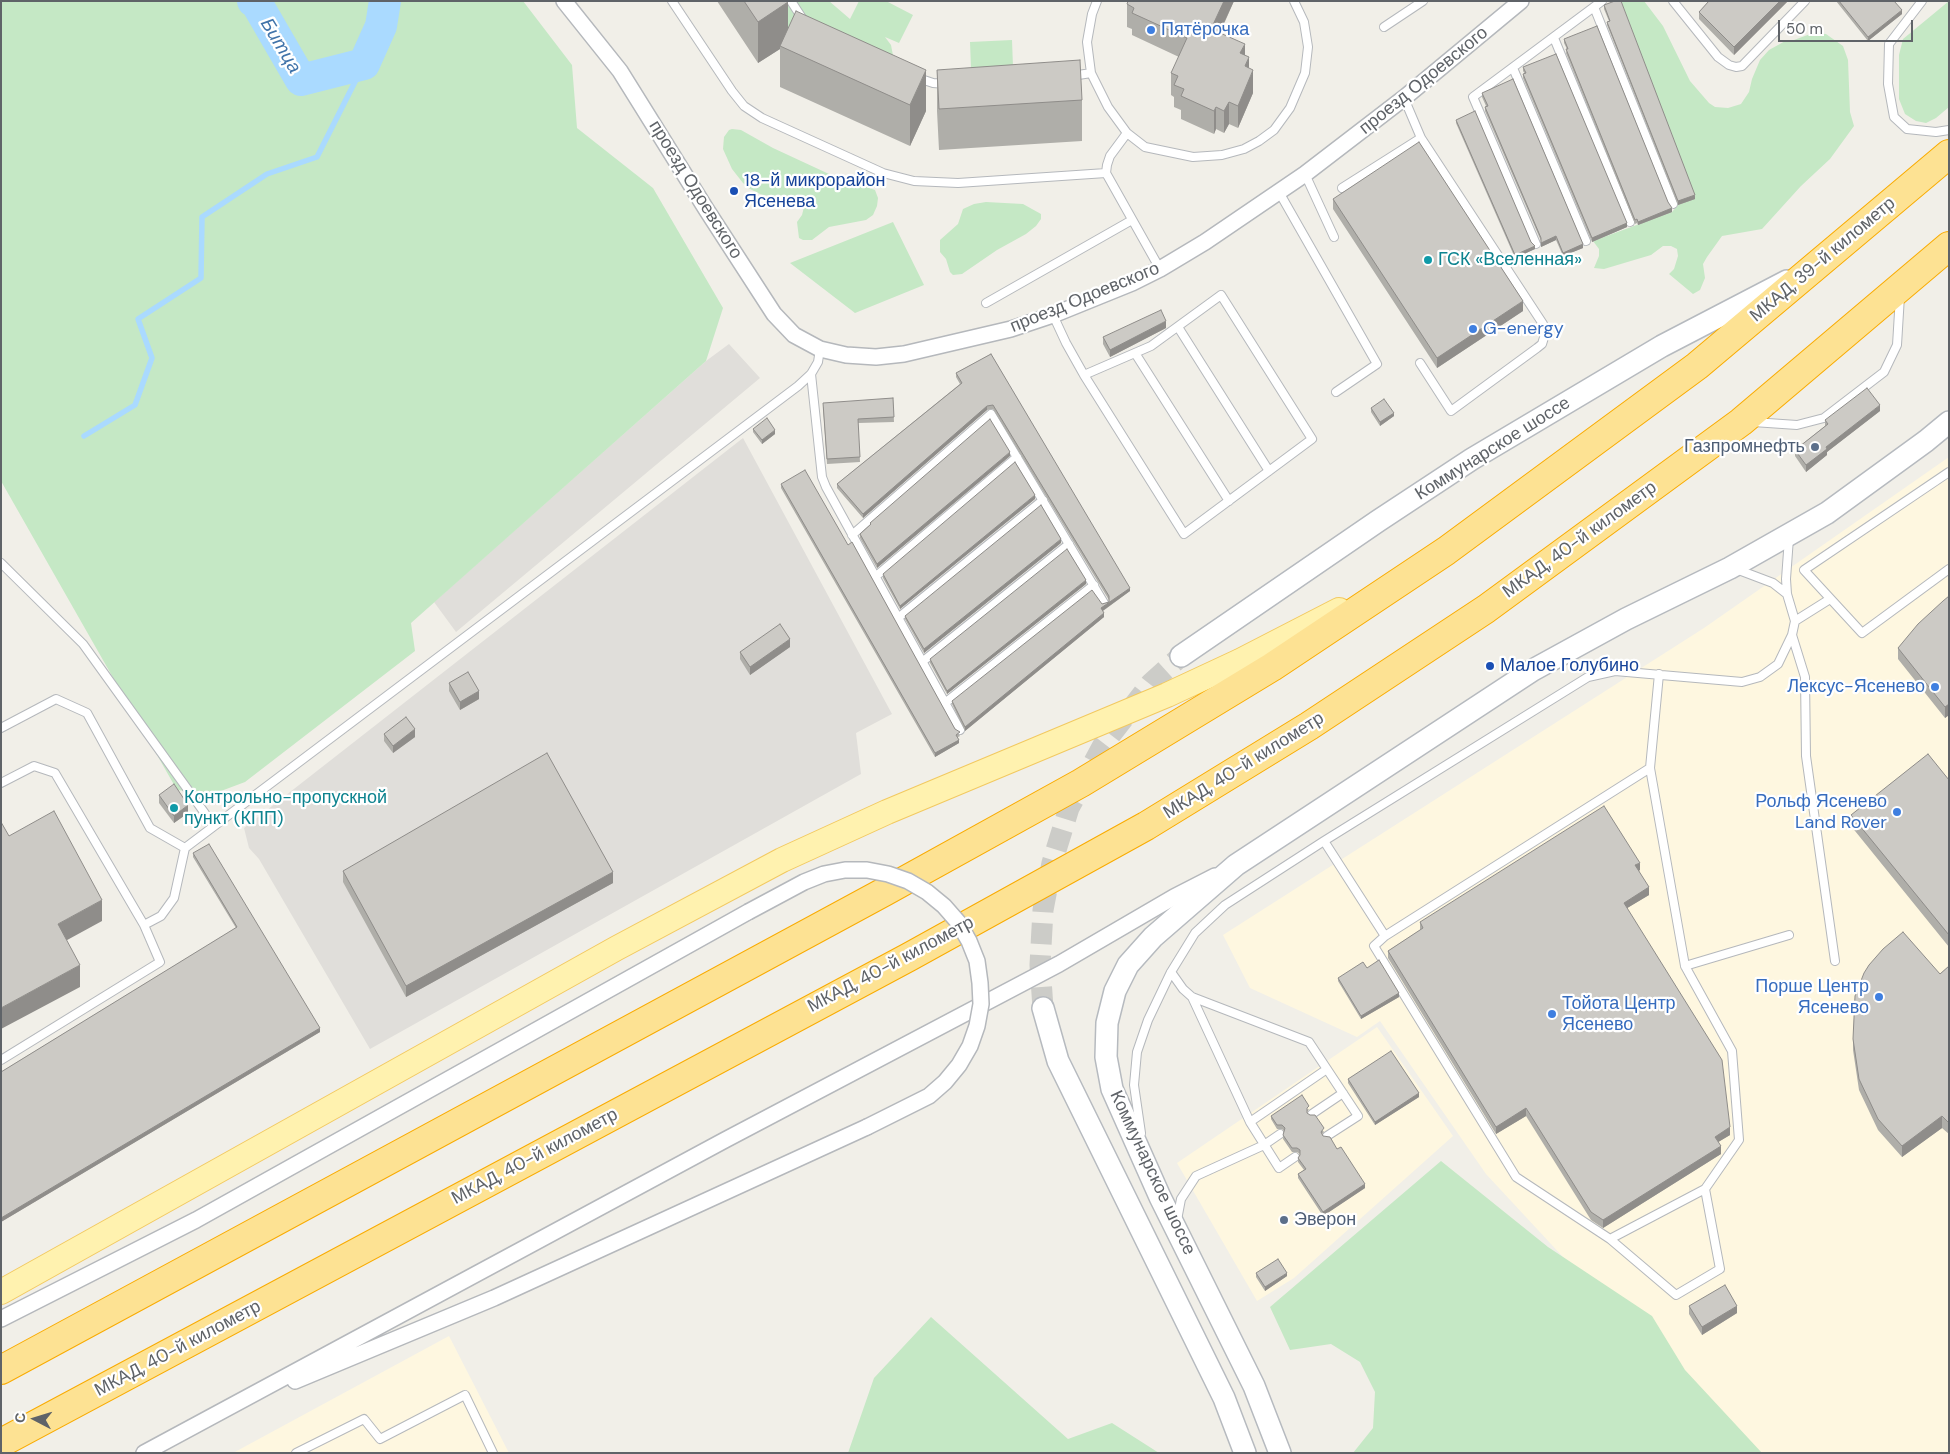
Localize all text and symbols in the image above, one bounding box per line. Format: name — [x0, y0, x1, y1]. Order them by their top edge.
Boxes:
scale bar — [1780, 10, 1915, 42]
water label: Битца — [255, 14, 305, 78]
place label: Пятёрочка — [1161, 19, 1249, 41]
text: 50 m — [1786, 19, 1823, 39]
street label: проезд Одоевского — [1355, 22, 1493, 140]
marker: Пятёрочка — [1145, 24, 1157, 36]
street label: проезд Одоевского — [644, 117, 746, 263]
place label: 18-й микрорайон Ясенева — [744, 170, 885, 212]
marker: 18-й микрорайон Ясенева — [728, 185, 740, 197]
street label: МКАД, 39-й километр — [1746, 193, 1900, 327]
place label: ГСК «Вселенная» — [1438, 249, 1582, 271]
marker: ГСК «Вселенная» — [1422, 254, 1434, 266]
street label: проезд Одоевского — [1007, 258, 1163, 338]
place label: G-energy — [1483, 318, 1564, 340]
marker: G-energy — [1467, 323, 1479, 335]
street label: Коммунарское шоссе — [1411, 392, 1575, 506]
place label: Газпромнефть — [1684, 436, 1805, 458]
marker: Газпромнефть — [1809, 441, 1821, 453]
street label: МКАД, 40-й километр — [1499, 477, 1661, 603]
place label: Малое Голубино — [1500, 655, 1639, 677]
marker: Малое Голубино — [1484, 660, 1496, 672]
place label: Лексус-Ясенево — [1787, 676, 1925, 698]
marker: Лексус-Ясенево — [1929, 681, 1941, 693]
street label: МКАД, 40-й километр — [1160, 708, 1328, 824]
place label: Контрольно-пропускной пункт (КПП) — [184, 787, 387, 830]
place label: Рольф Ясенево Land Rover — [1755, 791, 1887, 834]
marker: Контрольно-пропускной пункт (КПП) — [168, 802, 180, 814]
marker: Рольф Ясенево Land Rover — [1891, 806, 1903, 818]
street label: МКАД, 40-й километр — [804, 912, 978, 1018]
place label: Порше Центр Ясенево — [1755, 976, 1869, 1019]
marker: Порше Центр Ясенево — [1873, 991, 1885, 1003]
place label: Тойота Центр Ясенево — [1562, 993, 1676, 1036]
marker: Тойота Центр Ясенево — [1546, 1008, 1558, 1020]
street label: Коммунарское шоссе — [1104, 1087, 1200, 1259]
street label: МКАД, 40-й километр — [448, 1104, 622, 1210]
place label: Эверон — [1294, 1209, 1356, 1231]
marker: Эверон — [1278, 1214, 1290, 1226]
street label: МКАД, 40-й километр — [91, 1296, 265, 1402]
north arrow — [10, 1394, 60, 1444]
text: С — [11, 1412, 29, 1424]

